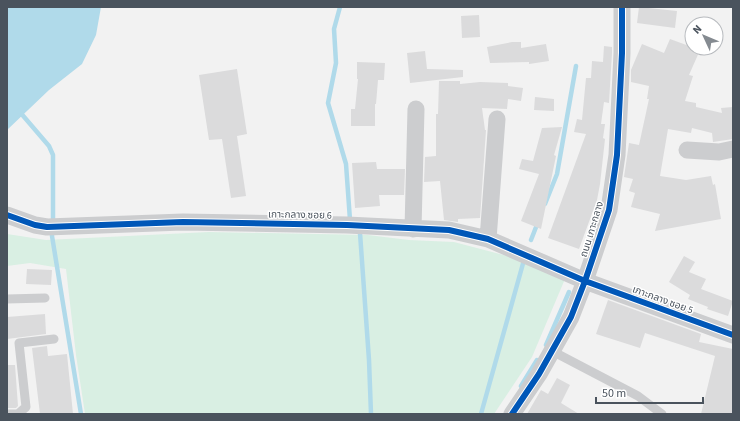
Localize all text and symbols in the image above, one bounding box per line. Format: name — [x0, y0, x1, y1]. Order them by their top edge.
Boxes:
north arrow — [684, 16, 724, 56]
text: N — [689, 22, 705, 37]
street label: ถนน เกาะกลาง — [577, 200, 607, 259]
street label: เกาะกลาง ซอย 6 — [268, 207, 332, 223]
street label: เกาะกลาง ซอย 5 — [630, 282, 695, 317]
scale bar — [596, 379, 703, 405]
text: 50 m — [602, 385, 626, 402]

